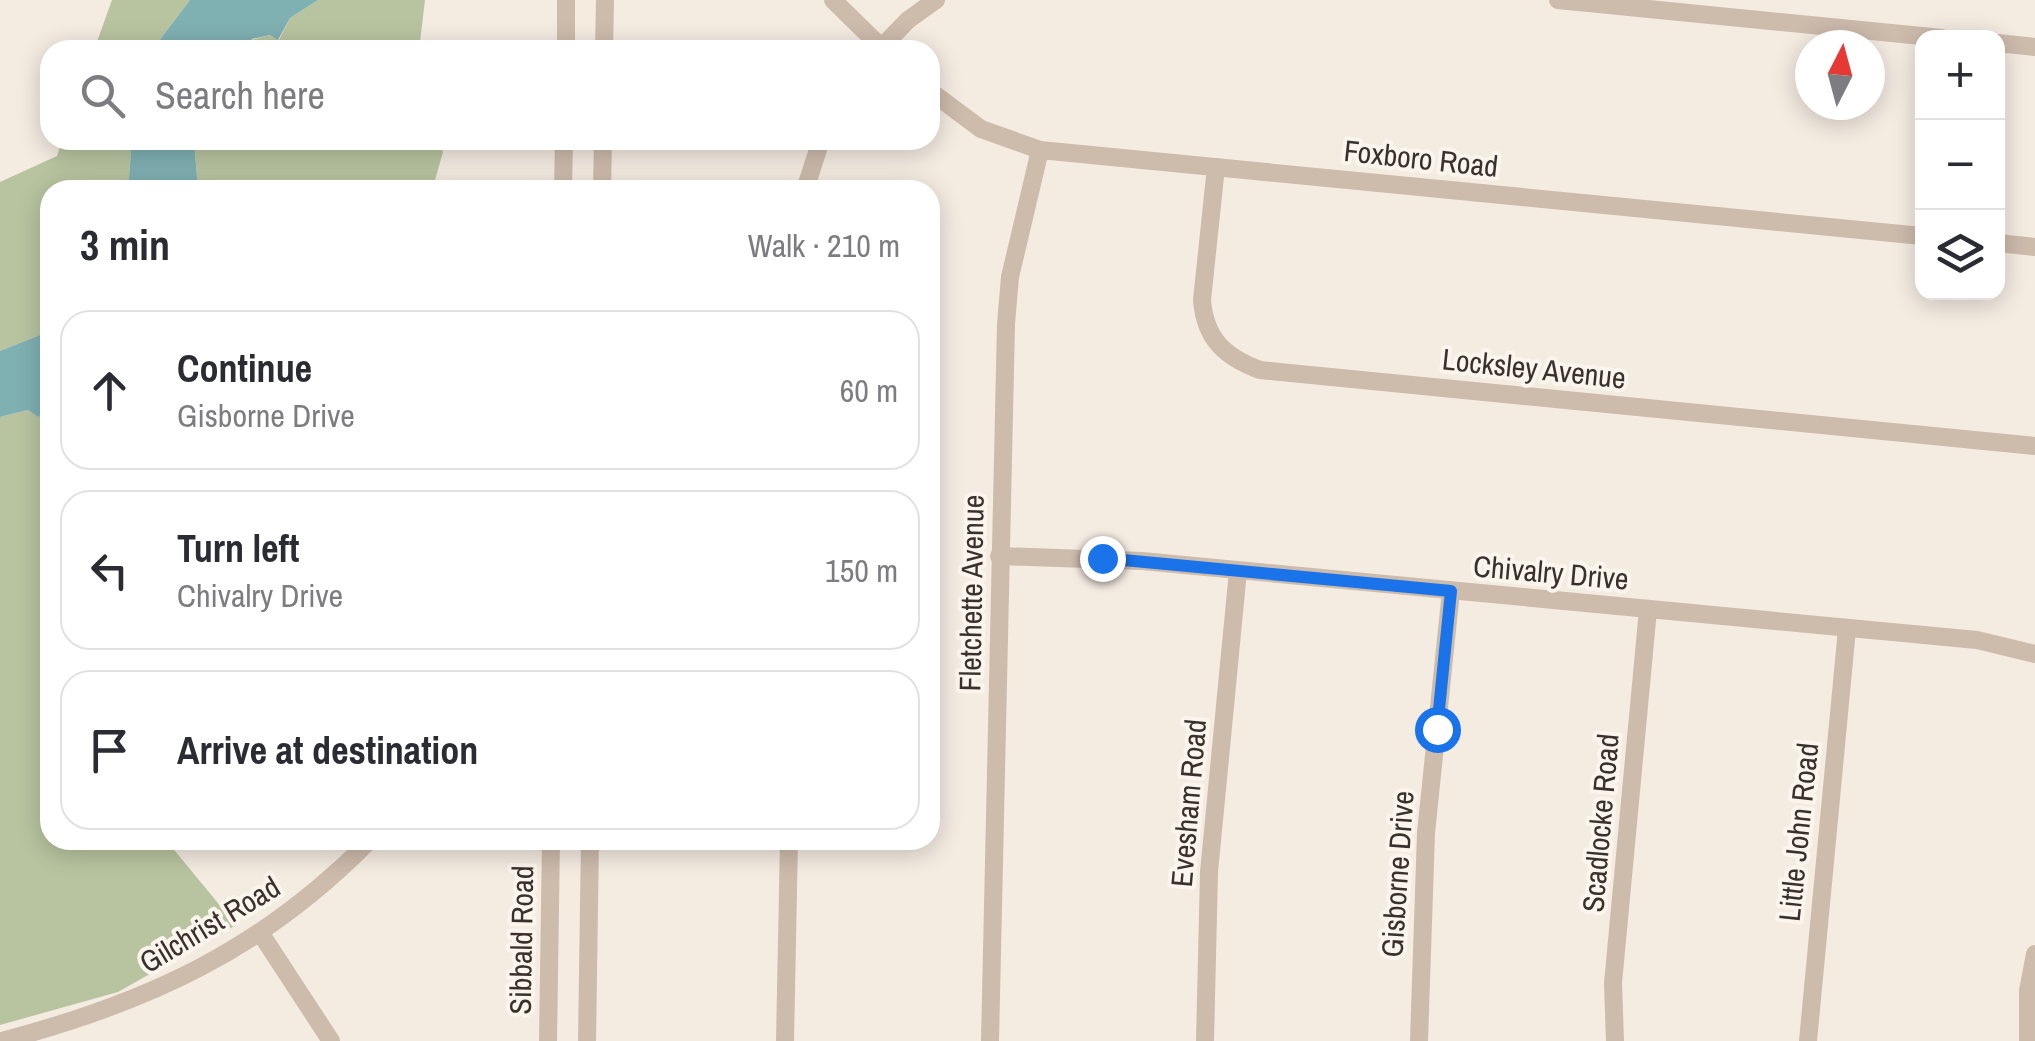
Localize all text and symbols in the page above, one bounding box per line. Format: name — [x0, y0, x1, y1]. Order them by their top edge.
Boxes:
north arrow — [1795, 30, 1885, 120]
map controls — [1915, 30, 2005, 300]
button: + — [1915, 30, 2005, 120]
search box — [40, 40, 940, 150]
icon: search — [75, 68, 130, 123]
text: Search here — [155, 70, 325, 121]
button: − — [1915, 120, 2005, 210]
street label: Foxboro Road — [1342, 130, 1500, 186]
button: layers — [1915, 210, 2005, 300]
text: 3 min — [80, 217, 170, 273]
text: Walk · 210 m — [748, 224, 900, 267]
street label: Locksley Avenue — [1440, 338, 1628, 398]
text: Continue — [177, 343, 312, 394]
icon: ahead — [82, 363, 137, 418]
text: 60 m — [840, 369, 898, 412]
text: Gisborne Drive — [177, 394, 355, 437]
street label: Fletchette Avenue — [949, 494, 993, 692]
text: Turn left — [177, 523, 299, 574]
route end — [1080, 536, 1126, 582]
icon: left — [82, 543, 137, 598]
street label: Chivalry Drive — [1472, 545, 1630, 599]
text: 150 m — [825, 549, 898, 592]
text: Chivalry Drive — [177, 574, 343, 617]
route start — [1415, 707, 1461, 753]
street label: Evesham Road — [1161, 717, 1215, 888]
icon: arrive — [82, 723, 137, 778]
text: Arrive at destination — [177, 725, 478, 776]
street label: Scadlocke Road — [1572, 732, 1628, 914]
street label: Little John Road — [1769, 741, 1827, 923]
street label: Gisborne Drive — [1371, 789, 1423, 959]
street label: Sibbald Road — [500, 865, 542, 1015]
street label: Gilchrist Road — [132, 867, 287, 982]

